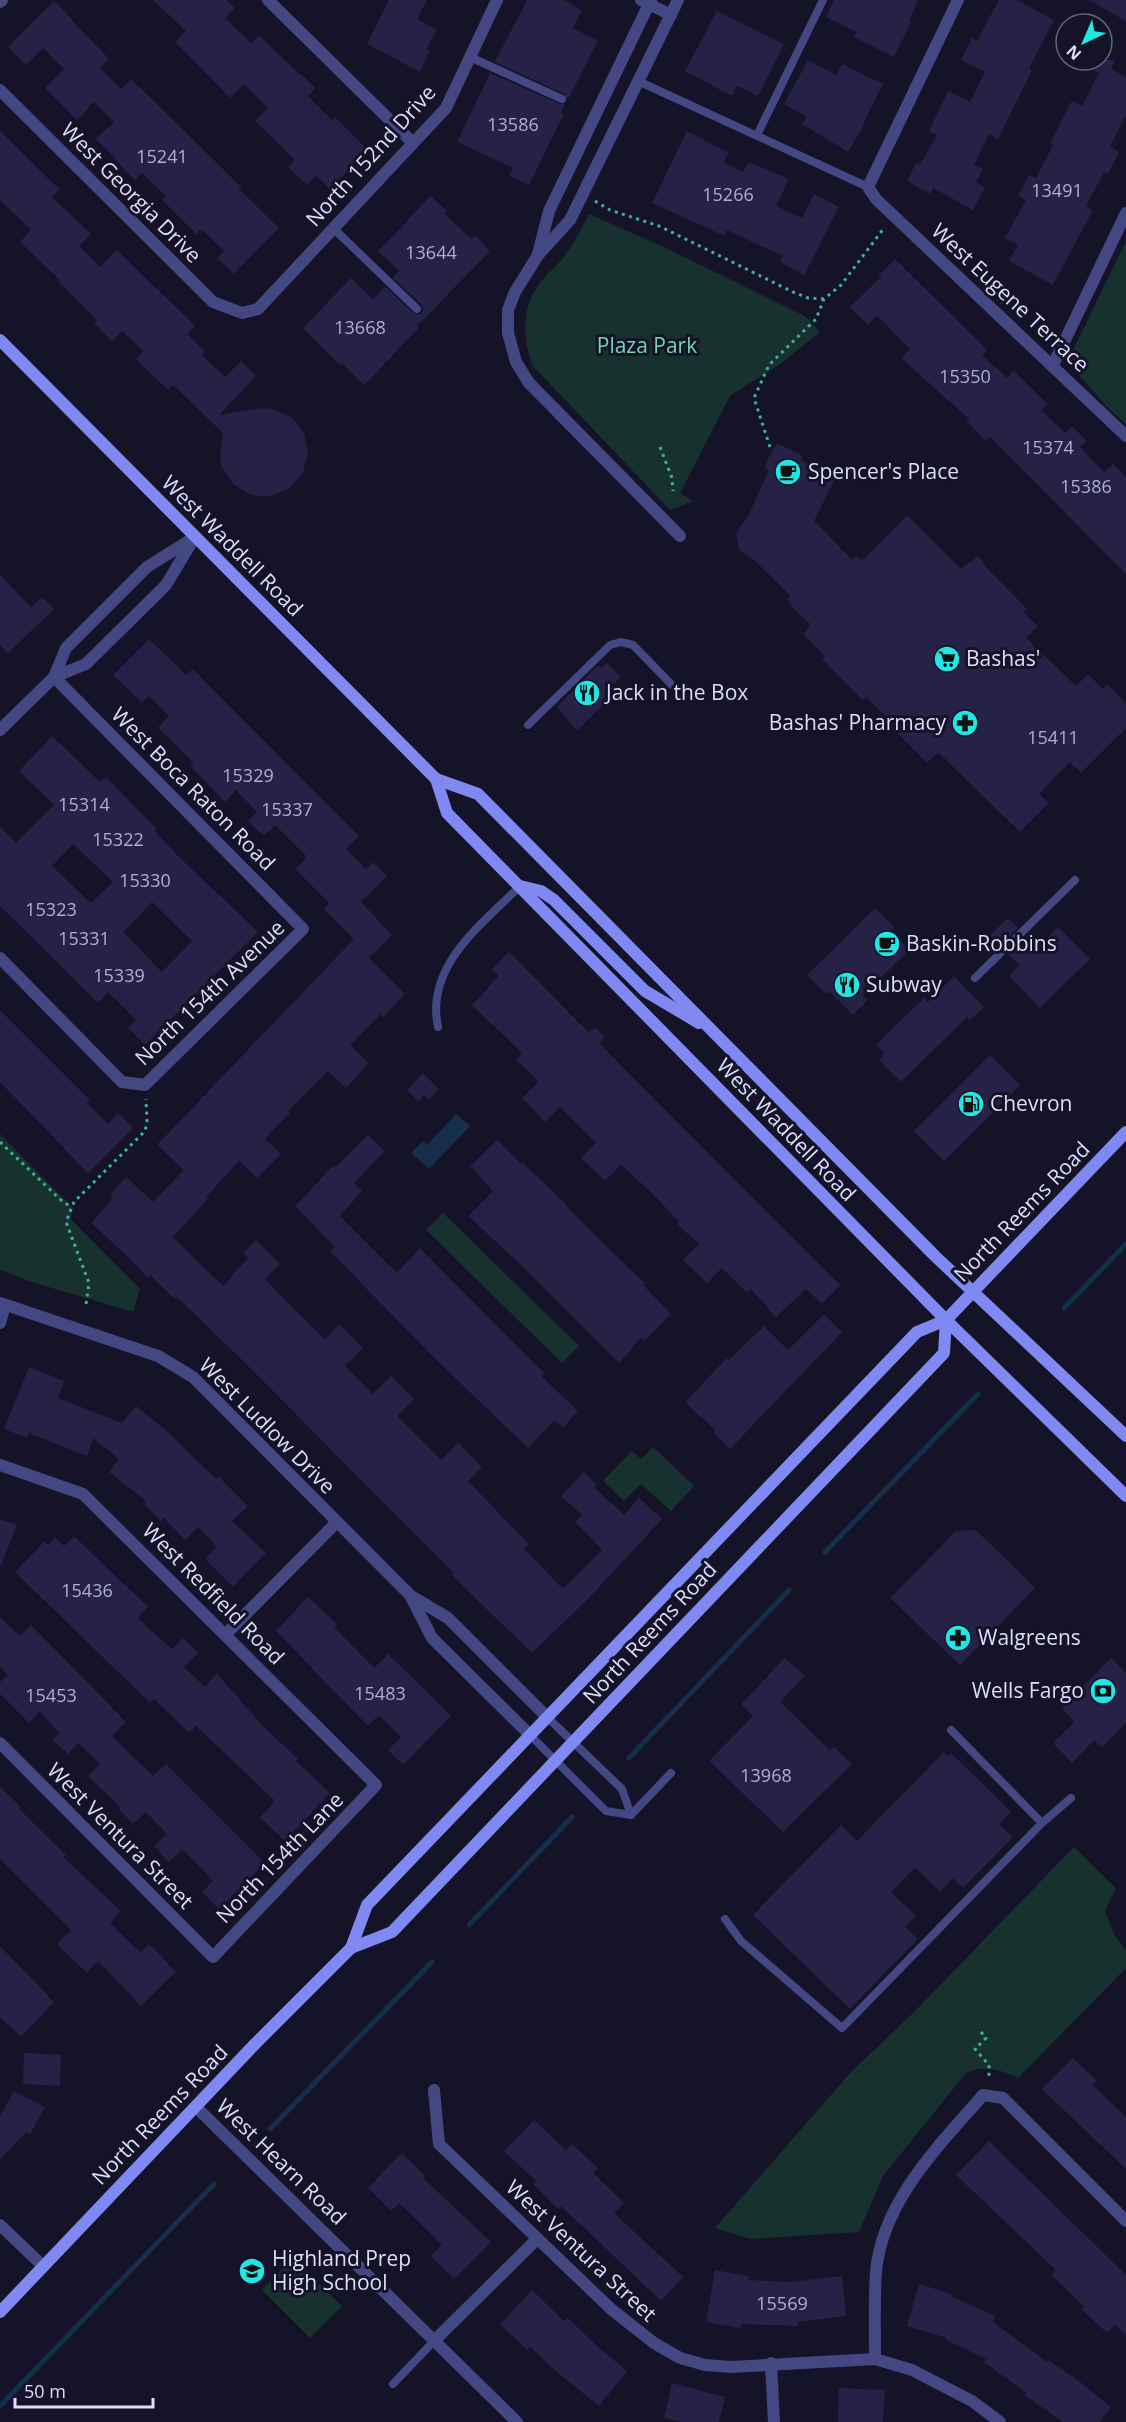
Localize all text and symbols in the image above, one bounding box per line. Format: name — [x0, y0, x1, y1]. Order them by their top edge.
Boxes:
north arrow — [1054, 12, 1114, 72]
text: N — [1061, 40, 1086, 65]
street label: North 152nd Drive — [299, 79, 441, 232]
house number: 13586 — [487, 112, 539, 136]
street label: West Georgia Drive — [55, 116, 208, 269]
house number: 15241 — [136, 144, 188, 168]
house number: 13491 — [1031, 178, 1083, 202]
house number: 15266 — [702, 182, 754, 206]
street label: West Eugene Terrace — [926, 217, 1096, 378]
house number: 13644 — [405, 240, 457, 264]
house number: 13668 — [334, 315, 386, 339]
park label: Plaza Park — [597, 331, 697, 359]
house number: 15350 — [939, 364, 991, 388]
house number: 15374 — [1022, 435, 1074, 459]
cafe icon: Spencer's Place — [773, 457, 803, 487]
place label: Spencer's Place — [808, 457, 959, 485]
street label: West Waddell Road — [156, 469, 309, 622]
house number: 15386 — [1060, 474, 1112, 498]
supermarket icon: Bashas' — [932, 644, 962, 674]
place label: Bashas' — [966, 644, 1040, 672]
restaurant icon: Jack in the Box — [572, 678, 602, 708]
place label: Jack in the Box — [604, 678, 748, 706]
street label: West Boca Raton Road — [106, 700, 282, 876]
place label: Bashas' Pharmacy — [769, 708, 946, 736]
pharmacy icon: Bashas' Pharmacy — [950, 708, 980, 738]
house number: 15411 — [1027, 725, 1079, 749]
house number: 15329 — [222, 763, 274, 787]
house number: 15314 — [58, 792, 110, 816]
house number: 15337 — [261, 797, 313, 821]
house number: 15322 — [92, 827, 144, 851]
house number: 15330 — [119, 868, 171, 892]
house number: 15323 — [25, 897, 77, 921]
street label: North 154th Avenue — [128, 914, 290, 1071]
house number: 15331 — [58, 926, 110, 950]
cafe icon: Baskin-Robbins — [872, 929, 902, 959]
place label: Baskin-Robbins — [906, 929, 1057, 957]
house number: 15339 — [93, 963, 145, 987]
restaurant icon: Subway — [832, 970, 862, 1000]
place label: Subway — [866, 970, 942, 998]
street label: West Waddell Road — [711, 1052, 862, 1207]
fuel station icon: Chevron — [956, 1089, 986, 1119]
place label: Chevron — [990, 1089, 1072, 1117]
street label: North Reems Road — [947, 1135, 1095, 1287]
street label: West Ludlow Drive — [193, 1351, 342, 1500]
street label: West Redfield Road — [137, 1516, 291, 1670]
street label: North Reems Road — [576, 1555, 722, 1709]
house number: 15436 — [61, 1578, 113, 1602]
pharmacy icon: Walgreens — [943, 1623, 973, 1653]
place label: Walgreens — [978, 1623, 1081, 1651]
place label: Wells Fargo — [972, 1676, 1084, 1704]
bank icon: Wells Fargo — [1088, 1676, 1118, 1706]
house number: 15483 — [354, 1681, 406, 1705]
house number: 15453 — [25, 1683, 77, 1707]
street label: West Ventura Street — [41, 1756, 200, 1915]
house number: 13968 — [740, 1763, 792, 1787]
street label: North 154th Lane — [209, 1786, 349, 1929]
street label: North Reems Road — [85, 2038, 233, 2190]
street label: West Hearn Road — [211, 2092, 353, 2230]
street label: West Ventura Street — [500, 2173, 663, 2327]
place label: Highland Prep High School — [272, 2244, 411, 2296]
school or university icon: Highland Prep High School — [237, 2256, 267, 2286]
house number: 15569 — [756, 2291, 808, 2315]
scale bar — [15, 2371, 153, 2409]
text: 50 m — [24, 2379, 66, 2403]

